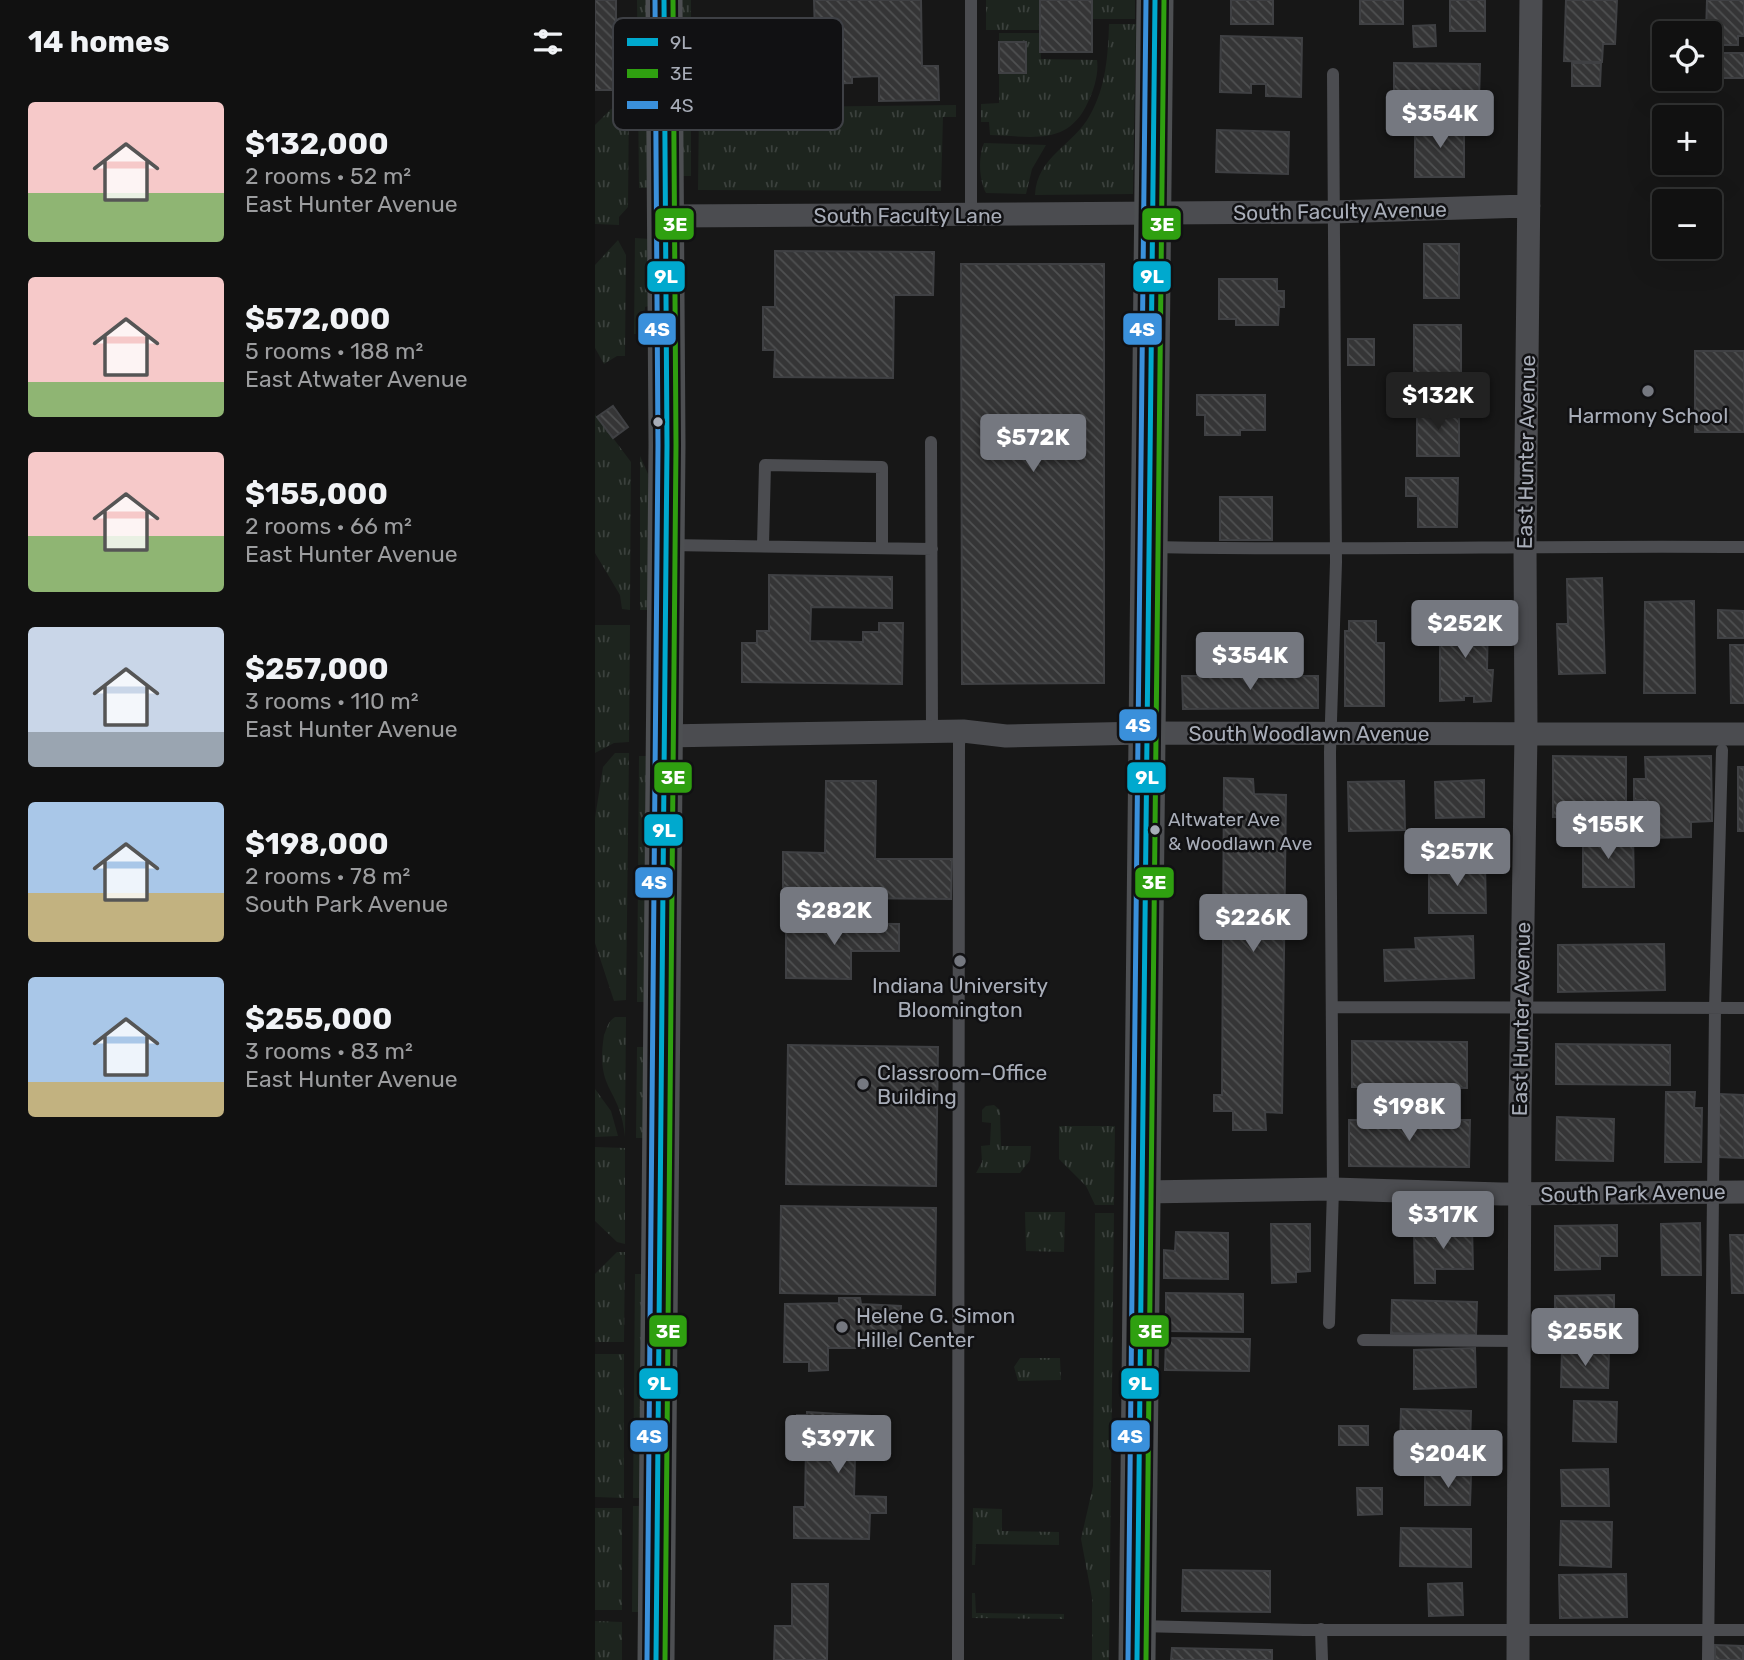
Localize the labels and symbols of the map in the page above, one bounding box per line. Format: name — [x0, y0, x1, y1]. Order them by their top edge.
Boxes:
legend — [613, 18, 843, 130]
text: 9L — [670, 31, 692, 54]
text: 3E — [670, 62, 693, 85]
pin: $354K — [1391, 90, 1489, 150]
text: 4S — [670, 94, 694, 117]
street label: South Faculty Avenue — [1233, 197, 1447, 225]
street label: South Faculty Lane — [814, 203, 1002, 228]
line badge: 3E — [654, 207, 695, 241]
line badge: 3E — [1141, 207, 1182, 241]
text: 3E — [663, 213, 687, 236]
text: 3E — [1150, 213, 1174, 236]
line badge: 9L — [646, 260, 686, 293]
line badge: 9L — [1132, 260, 1172, 293]
text: 9L — [654, 265, 678, 288]
text: 9L — [1140, 265, 1164, 288]
line badge: 4S — [637, 312, 677, 346]
line badge: 4S — [1122, 312, 1163, 346]
text: 4S — [644, 318, 670, 341]
text: 4S — [1129, 318, 1155, 341]
street label: East Hunter Avenue — [1512, 355, 1540, 549]
pin: $132K — [1389, 372, 1487, 432]
marker: Harmony School — [1640, 383, 1656, 399]
place label: Harmony School — [1568, 403, 1728, 428]
pin: $572K — [984, 414, 1082, 474]
unlabelled marker — [651, 415, 665, 429]
pin: $252K — [1416, 600, 1514, 660]
pin: $354K — [1201, 632, 1299, 692]
line badge: 4S — [1118, 708, 1158, 742]
text: 4S — [1125, 714, 1151, 737]
street label: South Woodlawn Avenue — [1189, 721, 1429, 746]
line badge: 3E — [653, 761, 693, 794]
line badge: 9L — [1126, 761, 1167, 794]
text: 3E — [661, 766, 685, 789]
text: 9L — [1135, 766, 1159, 789]
pin: $155K — [1559, 802, 1657, 861]
place label: Altwater Ave & Woodlawn Ave — [1168, 808, 1312, 855]
line badge: 9L — [643, 813, 684, 847]
text: 9L — [652, 819, 676, 842]
marker: Altwater Ave & Woodlawn Ave — [1148, 823, 1162, 837]
pin: $257K — [1408, 828, 1506, 888]
line badge: 4S — [634, 866, 674, 899]
line badge: 3E — [1134, 866, 1175, 899]
text: 4S — [641, 871, 667, 894]
text: 3E — [1142, 871, 1166, 894]
pin: $282K — [785, 888, 883, 947]
pin: $226K — [1204, 894, 1302, 954]
street label: East Hunter Avenue — [1507, 922, 1535, 1116]
marker: Indiana University Bloomington — [952, 953, 968, 969]
place label: Indiana University Bloomington — [872, 973, 1049, 1022]
place label: Classroom–Office Building — [877, 1060, 1047, 1109]
marker: Classroom–Office Building — [855, 1076, 871, 1092]
pin: $198K — [1360, 1084, 1458, 1143]
street label: South Park Avenue — [1540, 1179, 1726, 1207]
pin: $317K — [1394, 1192, 1492, 1251]
place label: Helene G. Simon Hillel Center — [856, 1303, 1015, 1352]
pin: $255K — [1536, 1308, 1634, 1368]
line badge: 3E — [648, 1314, 688, 1348]
line badge: 3E — [1129, 1314, 1170, 1348]
marker: Helene G. Simon Hillel Center — [834, 1319, 850, 1335]
text: 3E — [656, 1320, 680, 1343]
text: 3E — [1138, 1320, 1162, 1343]
line badge: 9L — [638, 1367, 679, 1400]
line badge: 9L — [1120, 1367, 1160, 1400]
text: 9L — [647, 1372, 671, 1395]
text: 9L — [1128, 1372, 1152, 1395]
pin: $397K — [789, 1416, 887, 1475]
line badge: 4S — [629, 1419, 669, 1453]
line badge: 4S — [1110, 1419, 1151, 1453]
text: 4S — [636, 1425, 662, 1448]
text: 4S — [1117, 1425, 1143, 1448]
pin: $204K — [1399, 1430, 1497, 1490]

